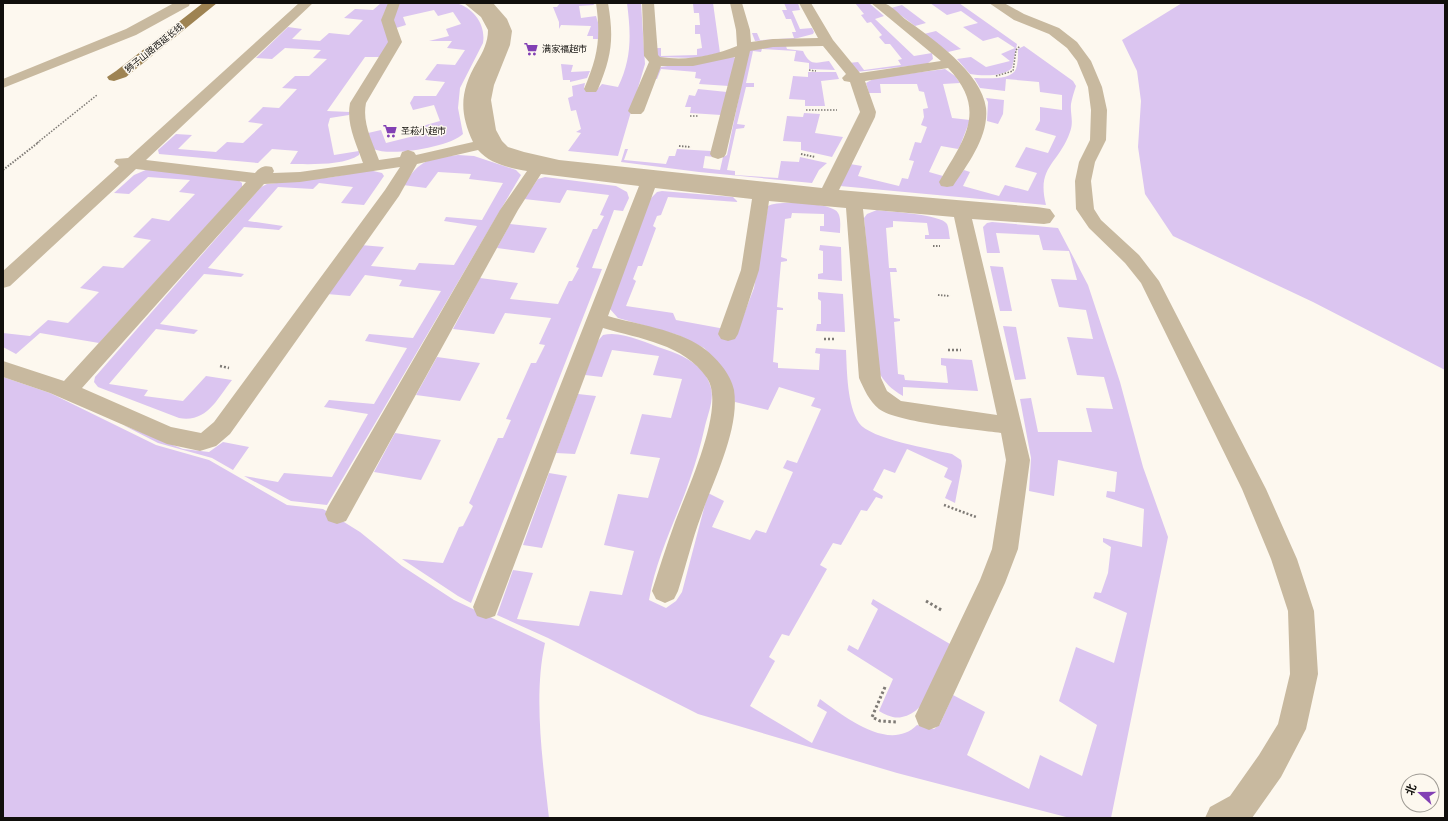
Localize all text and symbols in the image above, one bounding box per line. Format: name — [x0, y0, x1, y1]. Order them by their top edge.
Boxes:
street label: 狮子山路西延长线 — [122, 20, 186, 75]
supermarket icon: 满家福超市 — [523, 41, 539, 57]
place label: 满家福超市 — [542, 42, 587, 55]
supermarket icon: 圣菘小超市 — [382, 123, 398, 139]
place label: 圣菘小超市 — [401, 124, 446, 137]
north arrow — [1400, 773, 1440, 813]
text: 北 — [1401, 781, 1419, 797]

